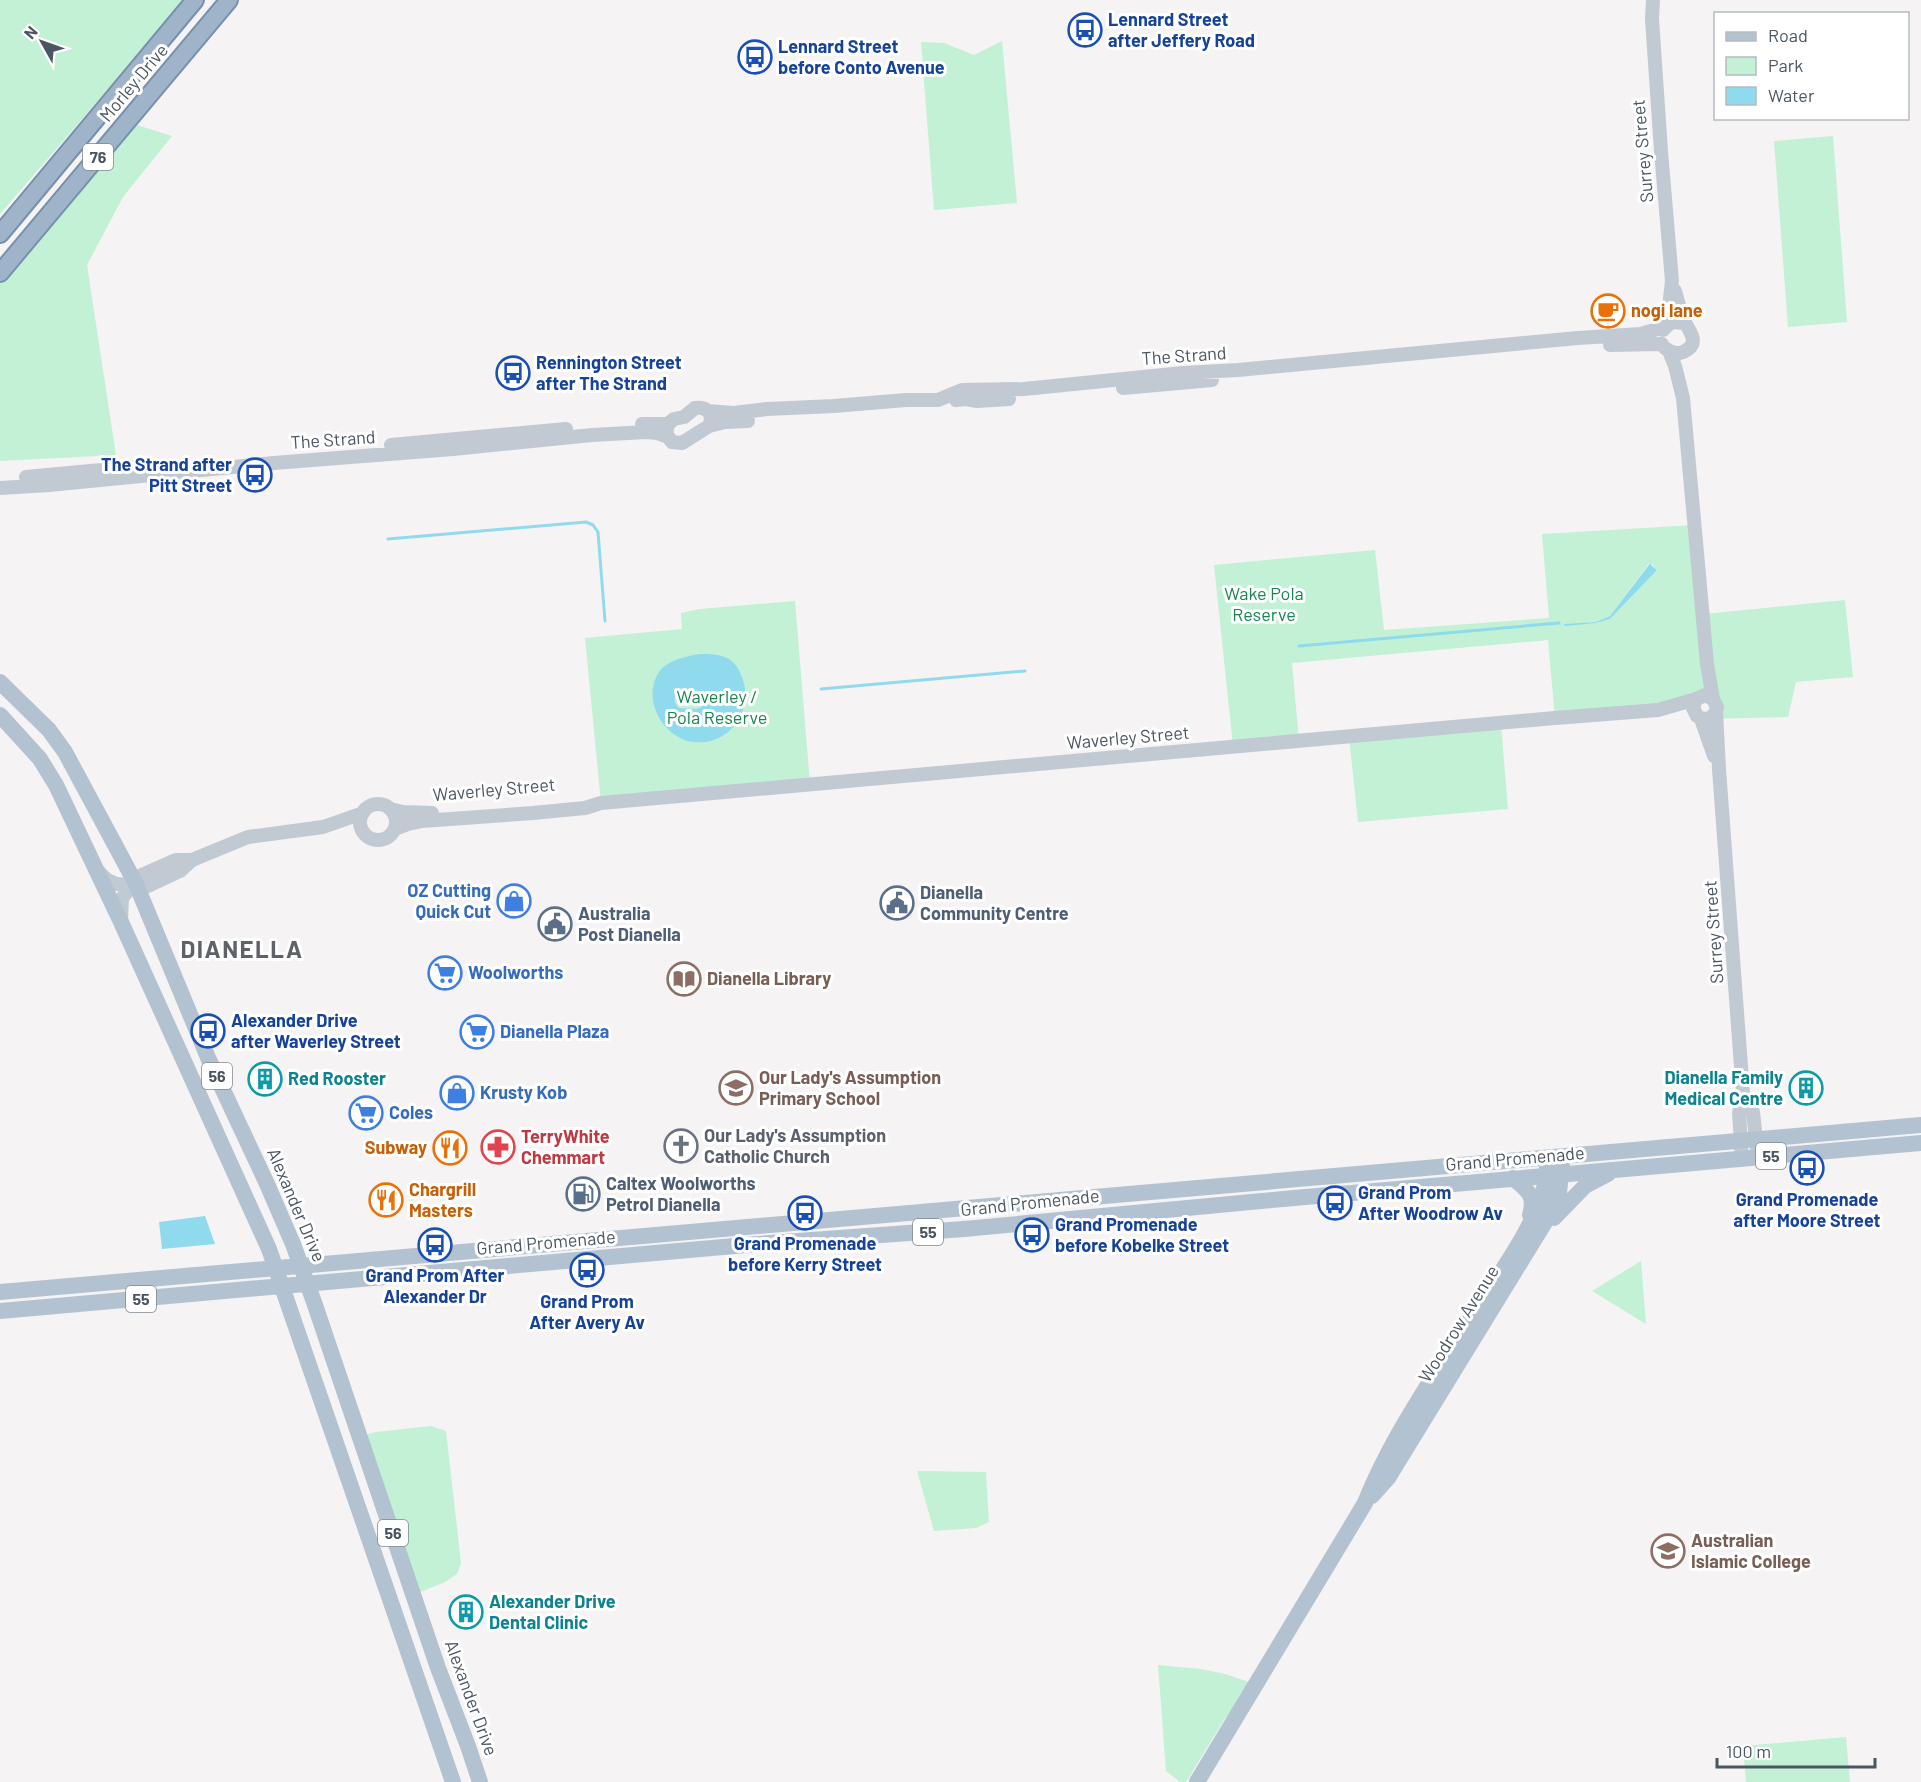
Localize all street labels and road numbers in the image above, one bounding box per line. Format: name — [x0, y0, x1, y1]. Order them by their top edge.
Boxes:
street label: Morley Drive — [94, 39, 172, 126]
street label: Surrey Street — [1627, 99, 1657, 204]
road number: 76 — [83, 144, 113, 170]
street label: The Strand — [1141, 341, 1227, 369]
street label: The Strand — [290, 425, 376, 453]
street label: Waverley Street — [1066, 721, 1190, 753]
street label: Waverley Street — [432, 773, 556, 805]
street label: Surrey Street — [1698, 880, 1728, 984]
road number: 56 — [202, 1063, 232, 1089]
street label: Grand Promenade — [1445, 1141, 1585, 1175]
road number: 55 — [1756, 1143, 1786, 1169]
street label: Alexander Drive — [263, 1144, 331, 1265]
street label: Grand Promenade — [959, 1184, 1100, 1220]
road number: 55 — [913, 1219, 943, 1245]
street label: Grand Promenade — [476, 1225, 616, 1259]
street label: Woodrow Avenue — [1413, 1261, 1503, 1386]
road number: 55 — [126, 1286, 156, 1312]
road number: 56 — [378, 1520, 408, 1546]
street label: Alexander Drive — [441, 1637, 503, 1758]

